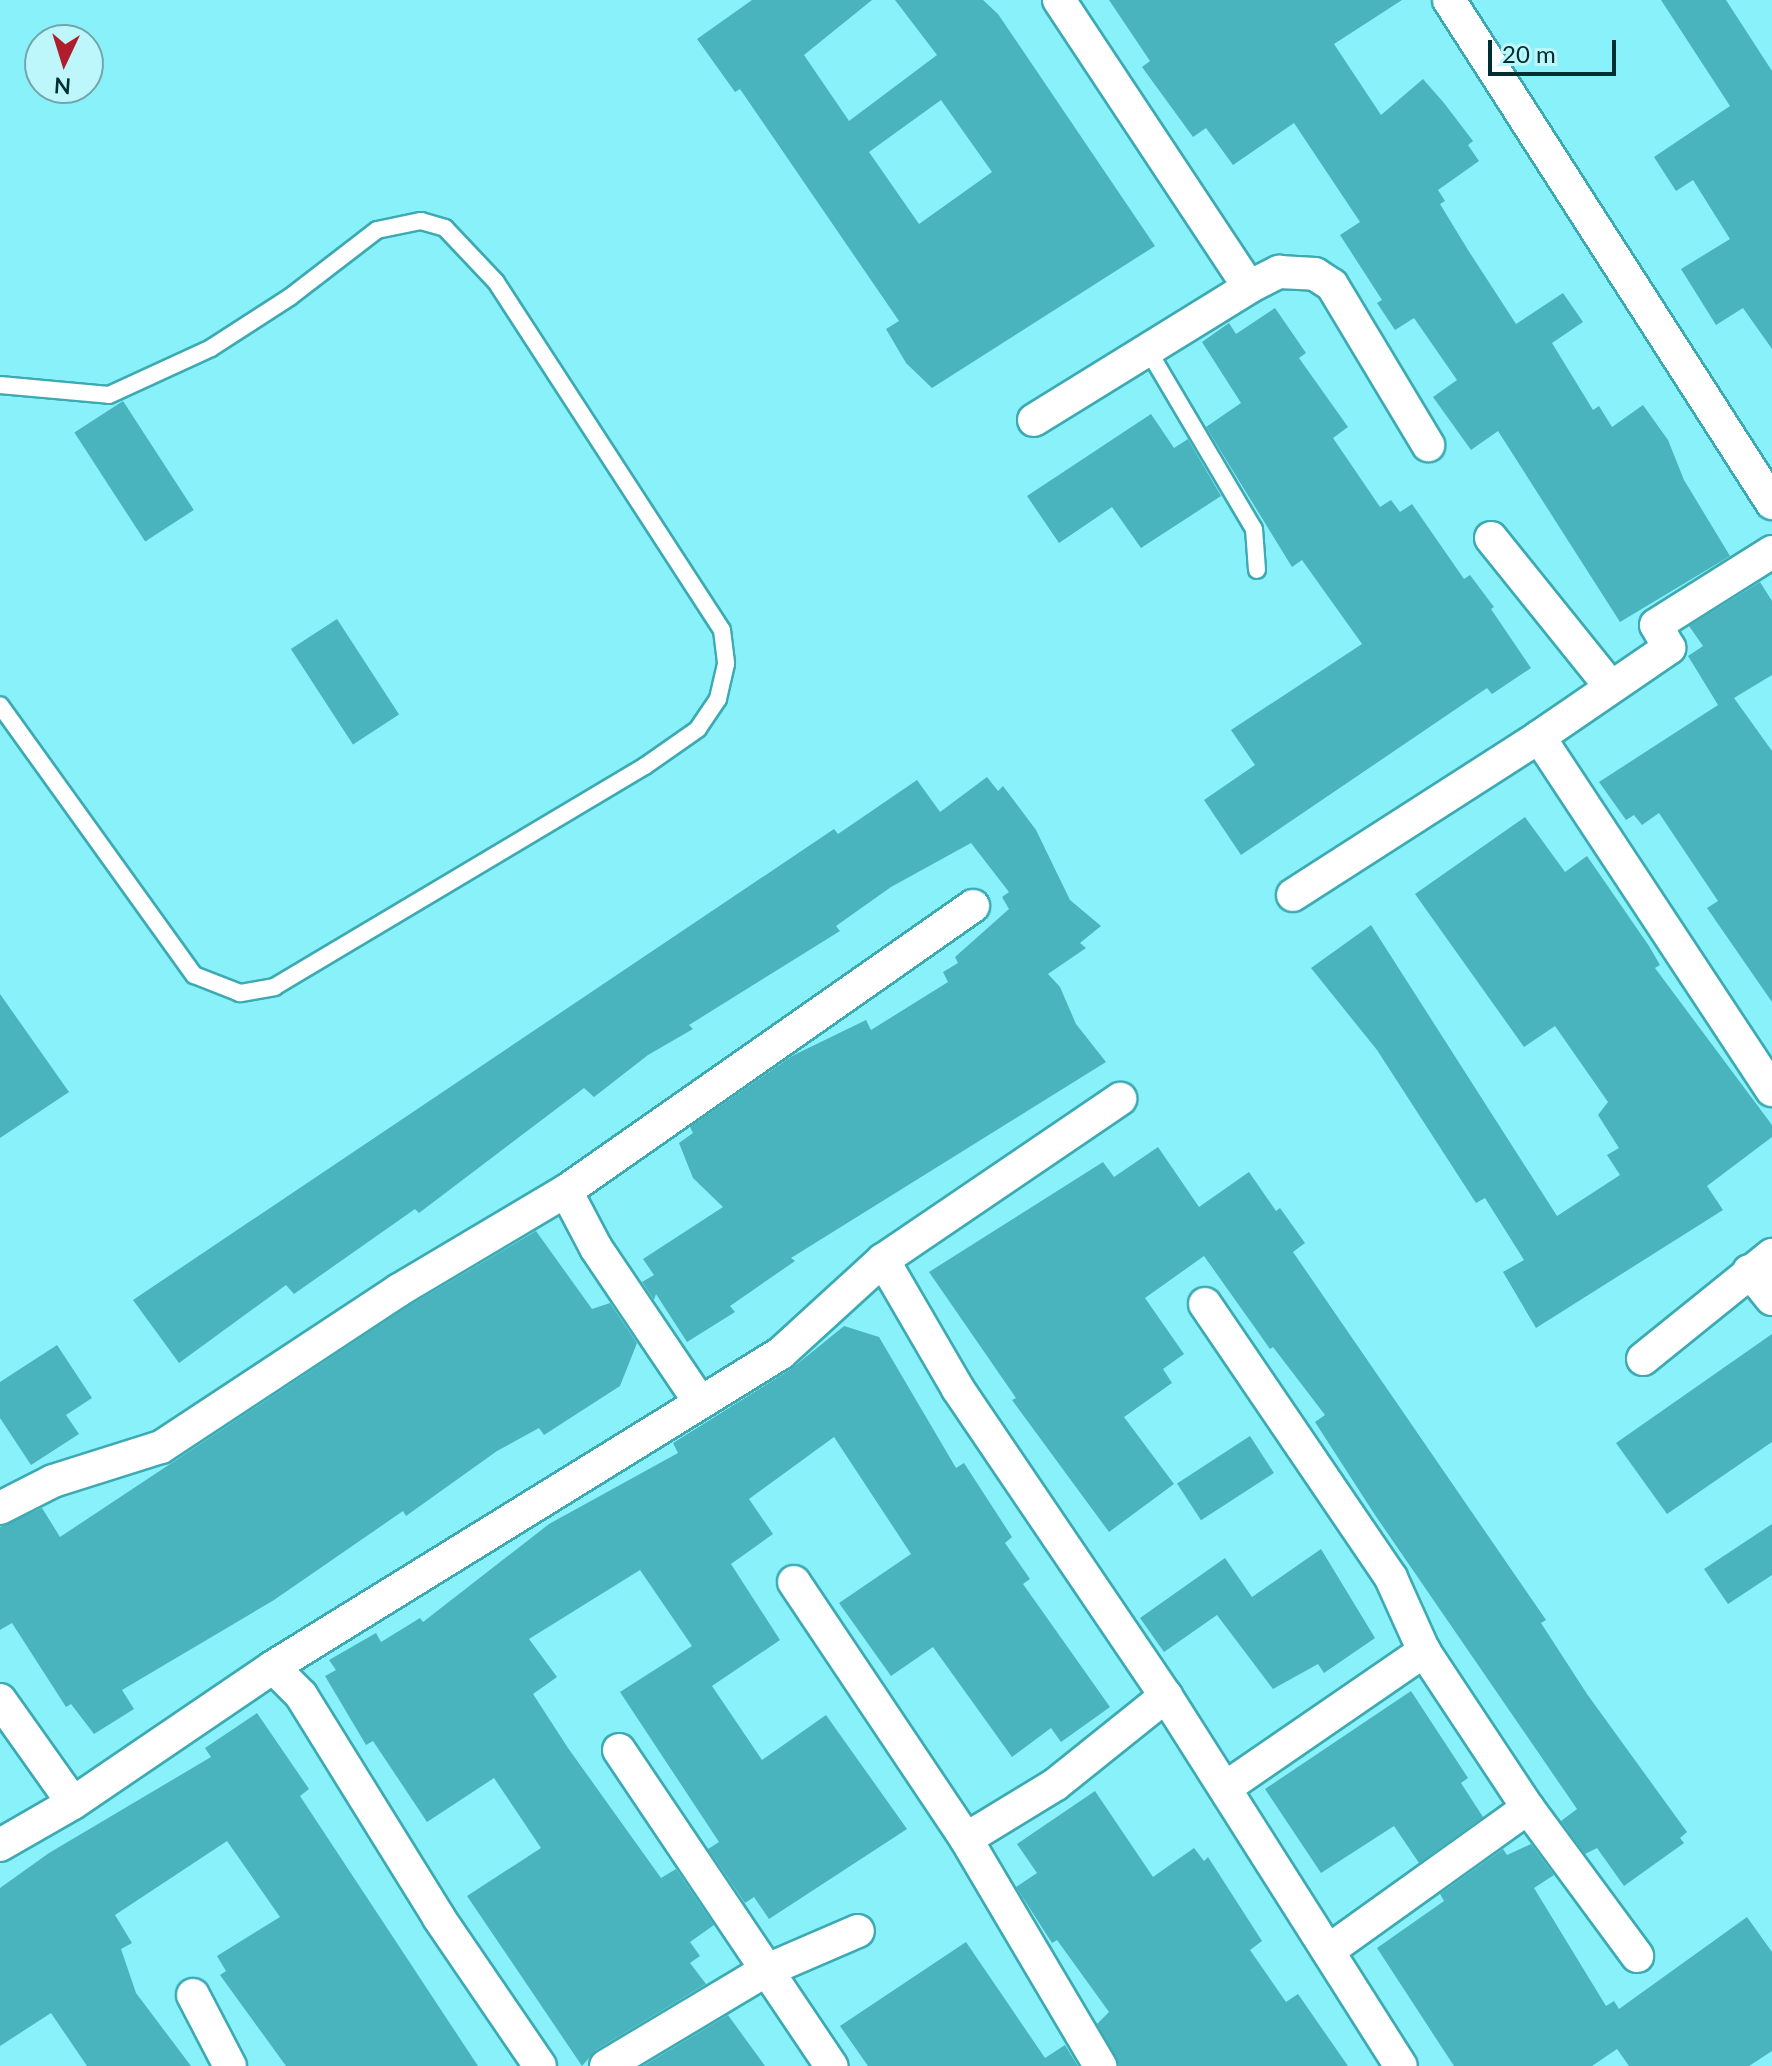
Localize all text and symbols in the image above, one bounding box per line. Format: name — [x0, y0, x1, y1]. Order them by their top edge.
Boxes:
north arrow — [24, 24, 104, 104]
scale bar — [1492, 24, 1620, 74]
text: 20 m — [1502, 39, 1556, 68]
text: N — [53, 72, 72, 101]

